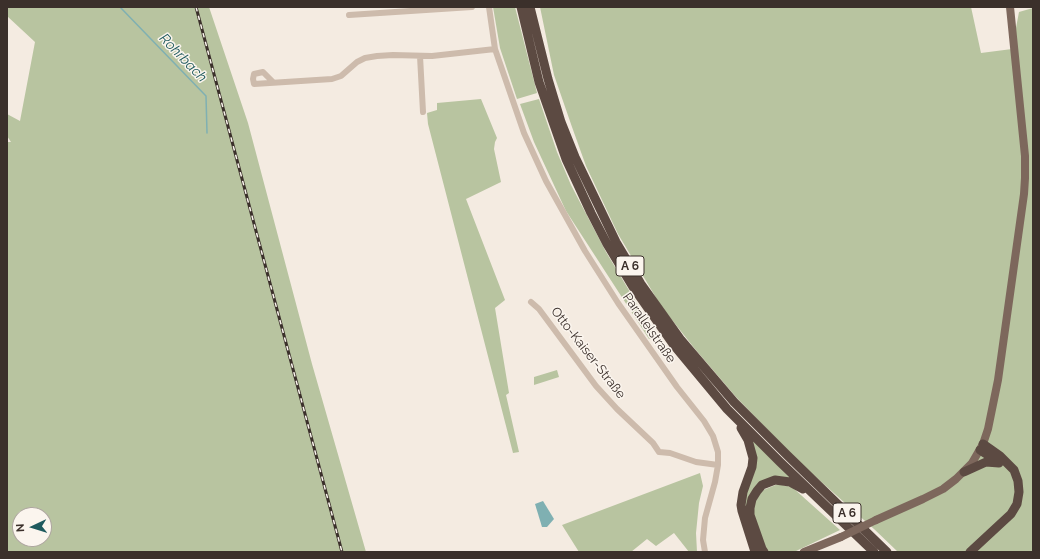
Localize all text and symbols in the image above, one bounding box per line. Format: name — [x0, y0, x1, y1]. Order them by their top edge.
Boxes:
water label: Rohrbach — [156, 30, 210, 86]
road number: A 6 — [616, 256, 644, 276]
street label: Parallelstraße — [619, 290, 679, 366]
street label: Otto-Kaiser-Straße — [547, 304, 629, 402]
road number: A 6 — [833, 503, 861, 523]
north arrow — [12, 507, 52, 547]
text: N — [14, 523, 27, 532]

